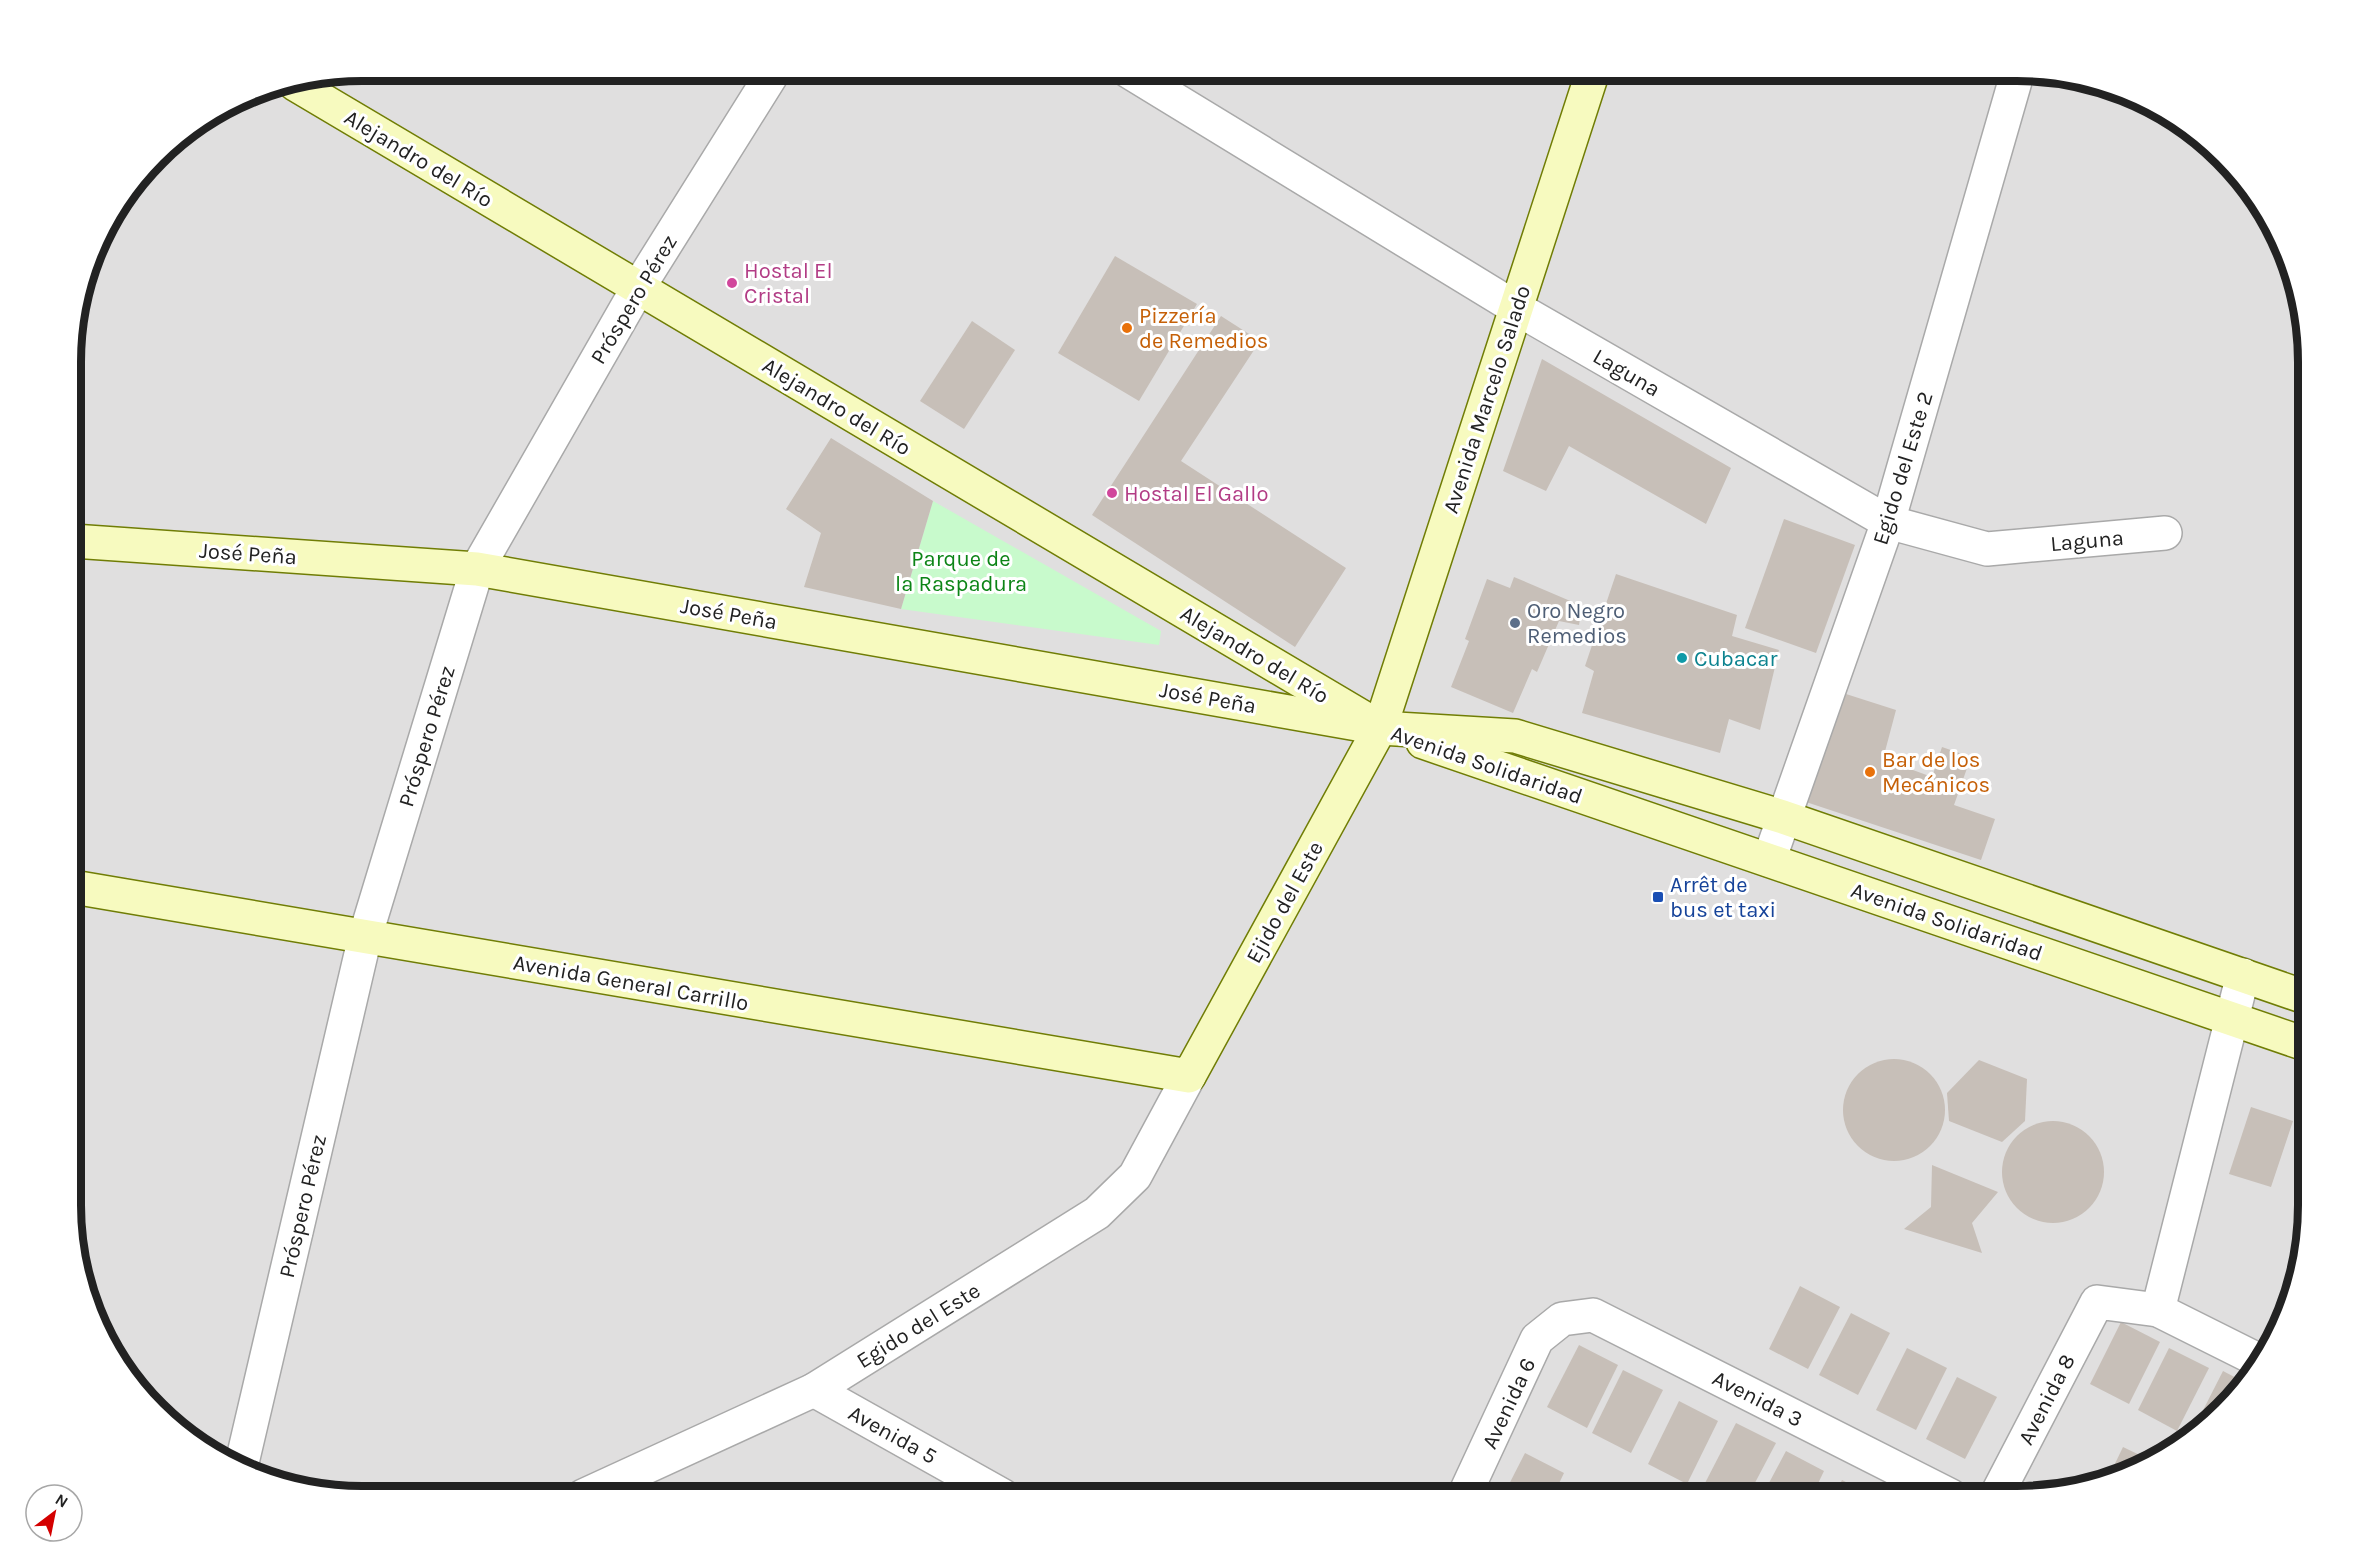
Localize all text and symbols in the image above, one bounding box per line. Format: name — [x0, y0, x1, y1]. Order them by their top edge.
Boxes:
street label: Alejandro del Río — [340, 104, 497, 213]
street label: Próspero Pérez — [585, 230, 683, 369]
place label: Hostal El Cristal — [744, 258, 833, 309]
marker: Hostal El Cristal — [725, 276, 739, 290]
street label: Avenida Marcelo Salado — [1438, 282, 1536, 517]
place label: Pizzería de Remedios — [1139, 303, 1268, 354]
marker: Pizzería de Remedios — [1120, 321, 1134, 335]
street label: Laguna — [1588, 343, 1665, 403]
street label: Alejandro del Río — [758, 352, 915, 461]
street label: Egido del Este 2 — [1867, 389, 1939, 548]
place label: Hostal El Gallo — [1124, 481, 1268, 507]
marker: Hostal El Gallo — [1105, 486, 1119, 500]
street label: Laguna — [2049, 525, 2125, 557]
street label: José Peña — [198, 538, 298, 570]
park label: Parque de la Raspadura — [895, 546, 1027, 597]
street label: José Peña — [678, 593, 779, 635]
place label: Oro Negro Remedios — [1527, 598, 1627, 649]
street label: Alejandro del Río — [1176, 600, 1333, 709]
marker: Oro Negro Remedios — [1508, 616, 1522, 630]
place label: Cubacar — [1694, 646, 1777, 672]
marker: Cubacar — [1675, 651, 1689, 665]
street label: Próspero Pérez — [393, 663, 461, 810]
street label: José Peña — [1157, 677, 1258, 719]
street label: Avenida Solidaridad — [1388, 720, 1586, 810]
place label: Bar de los Mecánicos — [1882, 747, 1990, 798]
marker: Bar de los Mecánicos — [1863, 765, 1877, 779]
street label: Ejido del Este — [1241, 837, 1329, 968]
place label: Arrêt de bus et taxi — [1670, 872, 1776, 923]
street label: Avenida Solidaridad — [1848, 877, 2046, 967]
marker: Arrêt de bus et taxi — [1651, 890, 1665, 904]
street label: Avenida General Carrillo — [511, 949, 751, 1017]
street label: Próspero Pérez — [274, 1132, 332, 1280]
street label: Egido del Este — [852, 1278, 985, 1374]
street label: Avenida 8 — [2013, 1350, 2081, 1449]
street label: Avenida 6 — [1477, 1354, 1541, 1453]
street label: Avenida 3 — [1708, 1365, 1807, 1433]
street label: Avenida 5 — [844, 1400, 941, 1470]
north arrow — [24, 1483, 84, 1543]
text: N — [52, 1490, 72, 1512]

